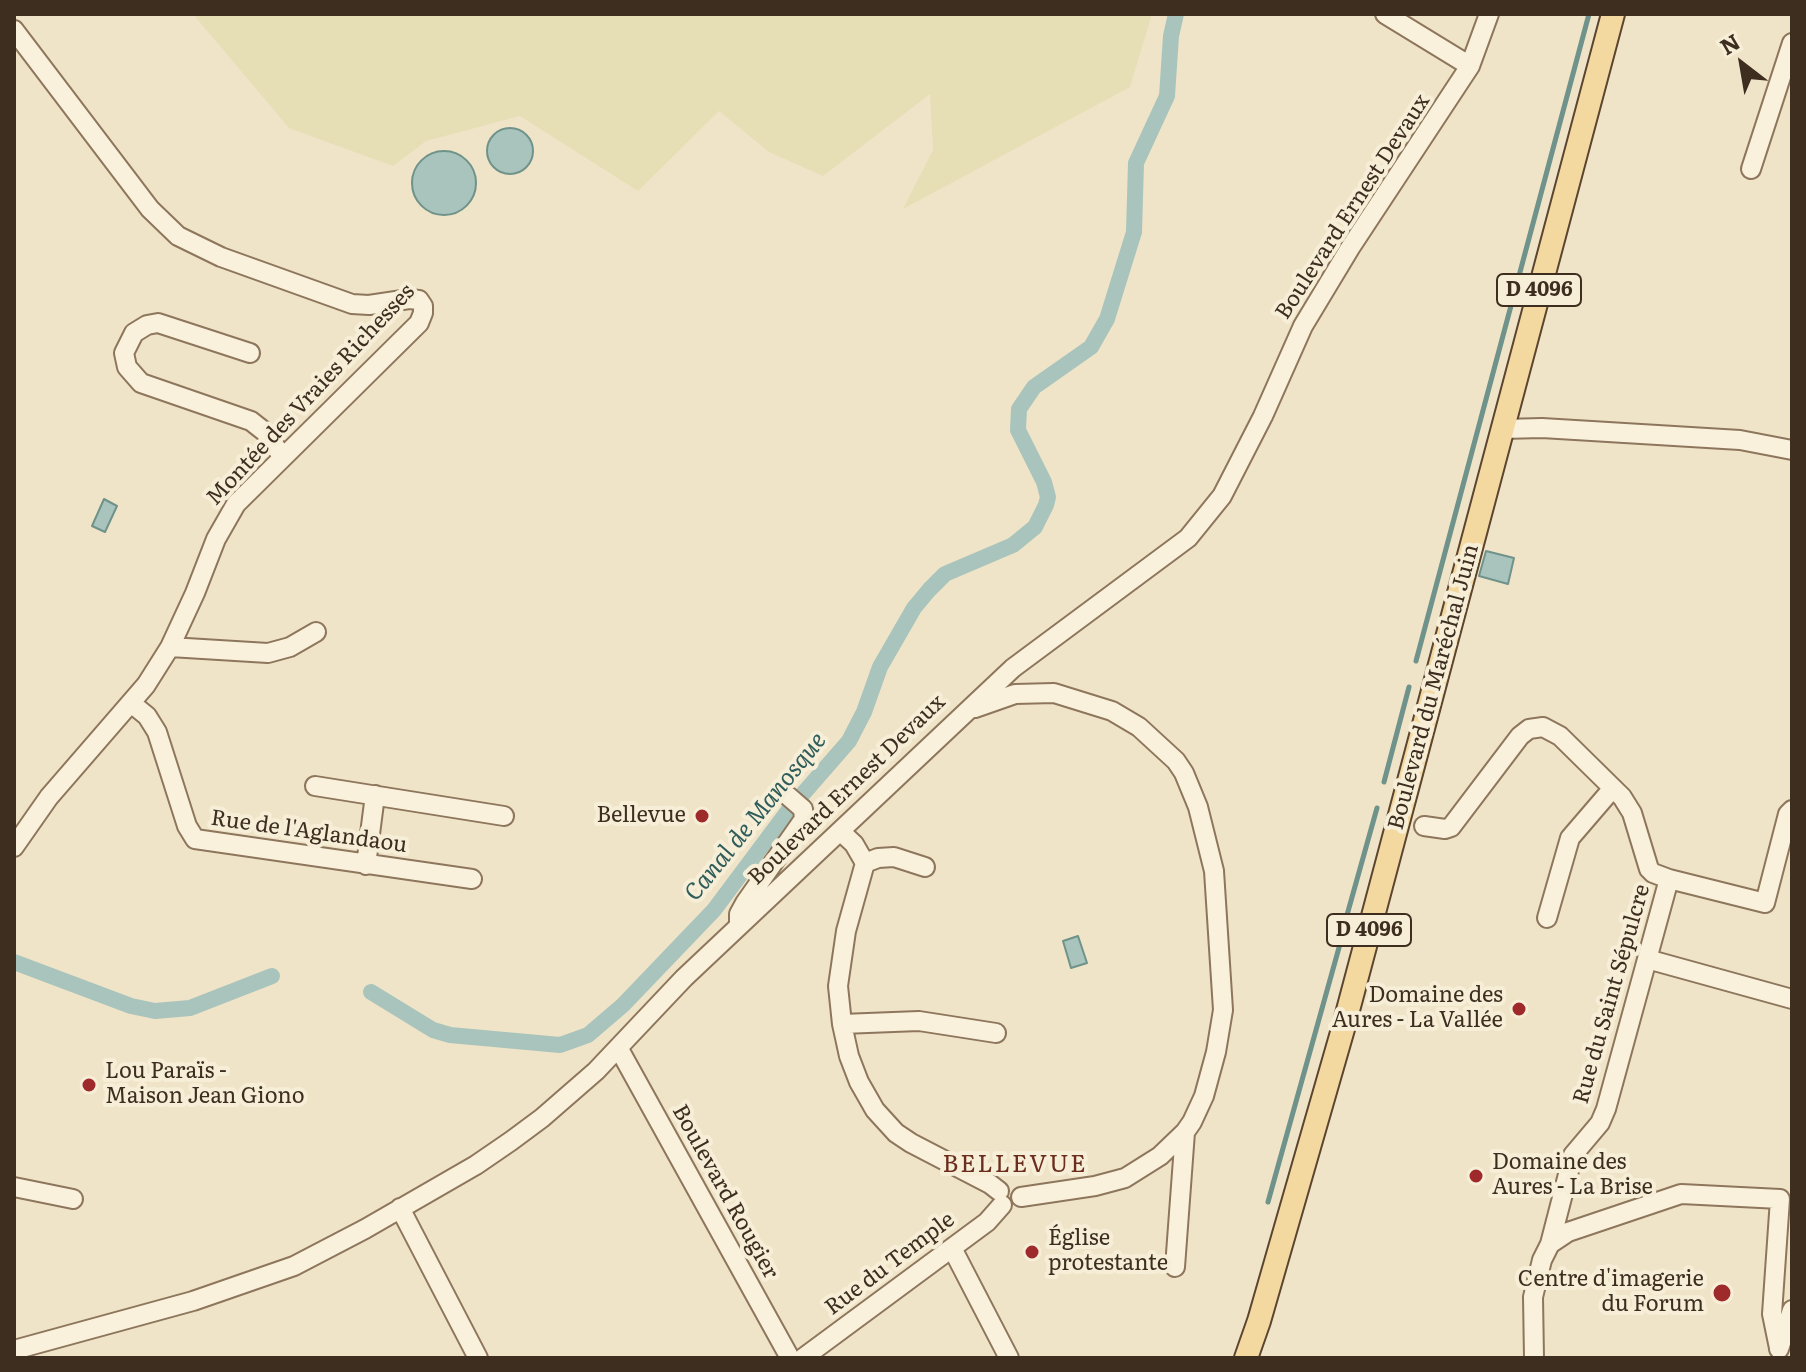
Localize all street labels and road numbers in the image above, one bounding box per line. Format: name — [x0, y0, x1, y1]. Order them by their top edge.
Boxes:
street label: Boulevard Ernest Devaux — [1270, 89, 1436, 325]
road number: D 4096 — [1497, 274, 1581, 306]
street label: Montée des Vraies Richesses — [201, 279, 421, 511]
street label: Boulevard du Maréchal Juin — [1383, 541, 1485, 833]
street label: Boulevard Ernest Devaux — [743, 689, 951, 891]
street label: Rue de l'Aglandaou — [209, 805, 409, 859]
street label: Rue du Saint Sépulcre — [1568, 881, 1656, 1107]
road number: D 4096 — [1327, 914, 1411, 946]
street label: Boulevard Rougier — [666, 1100, 784, 1284]
street label: Rue du Temple — [820, 1207, 960, 1321]

